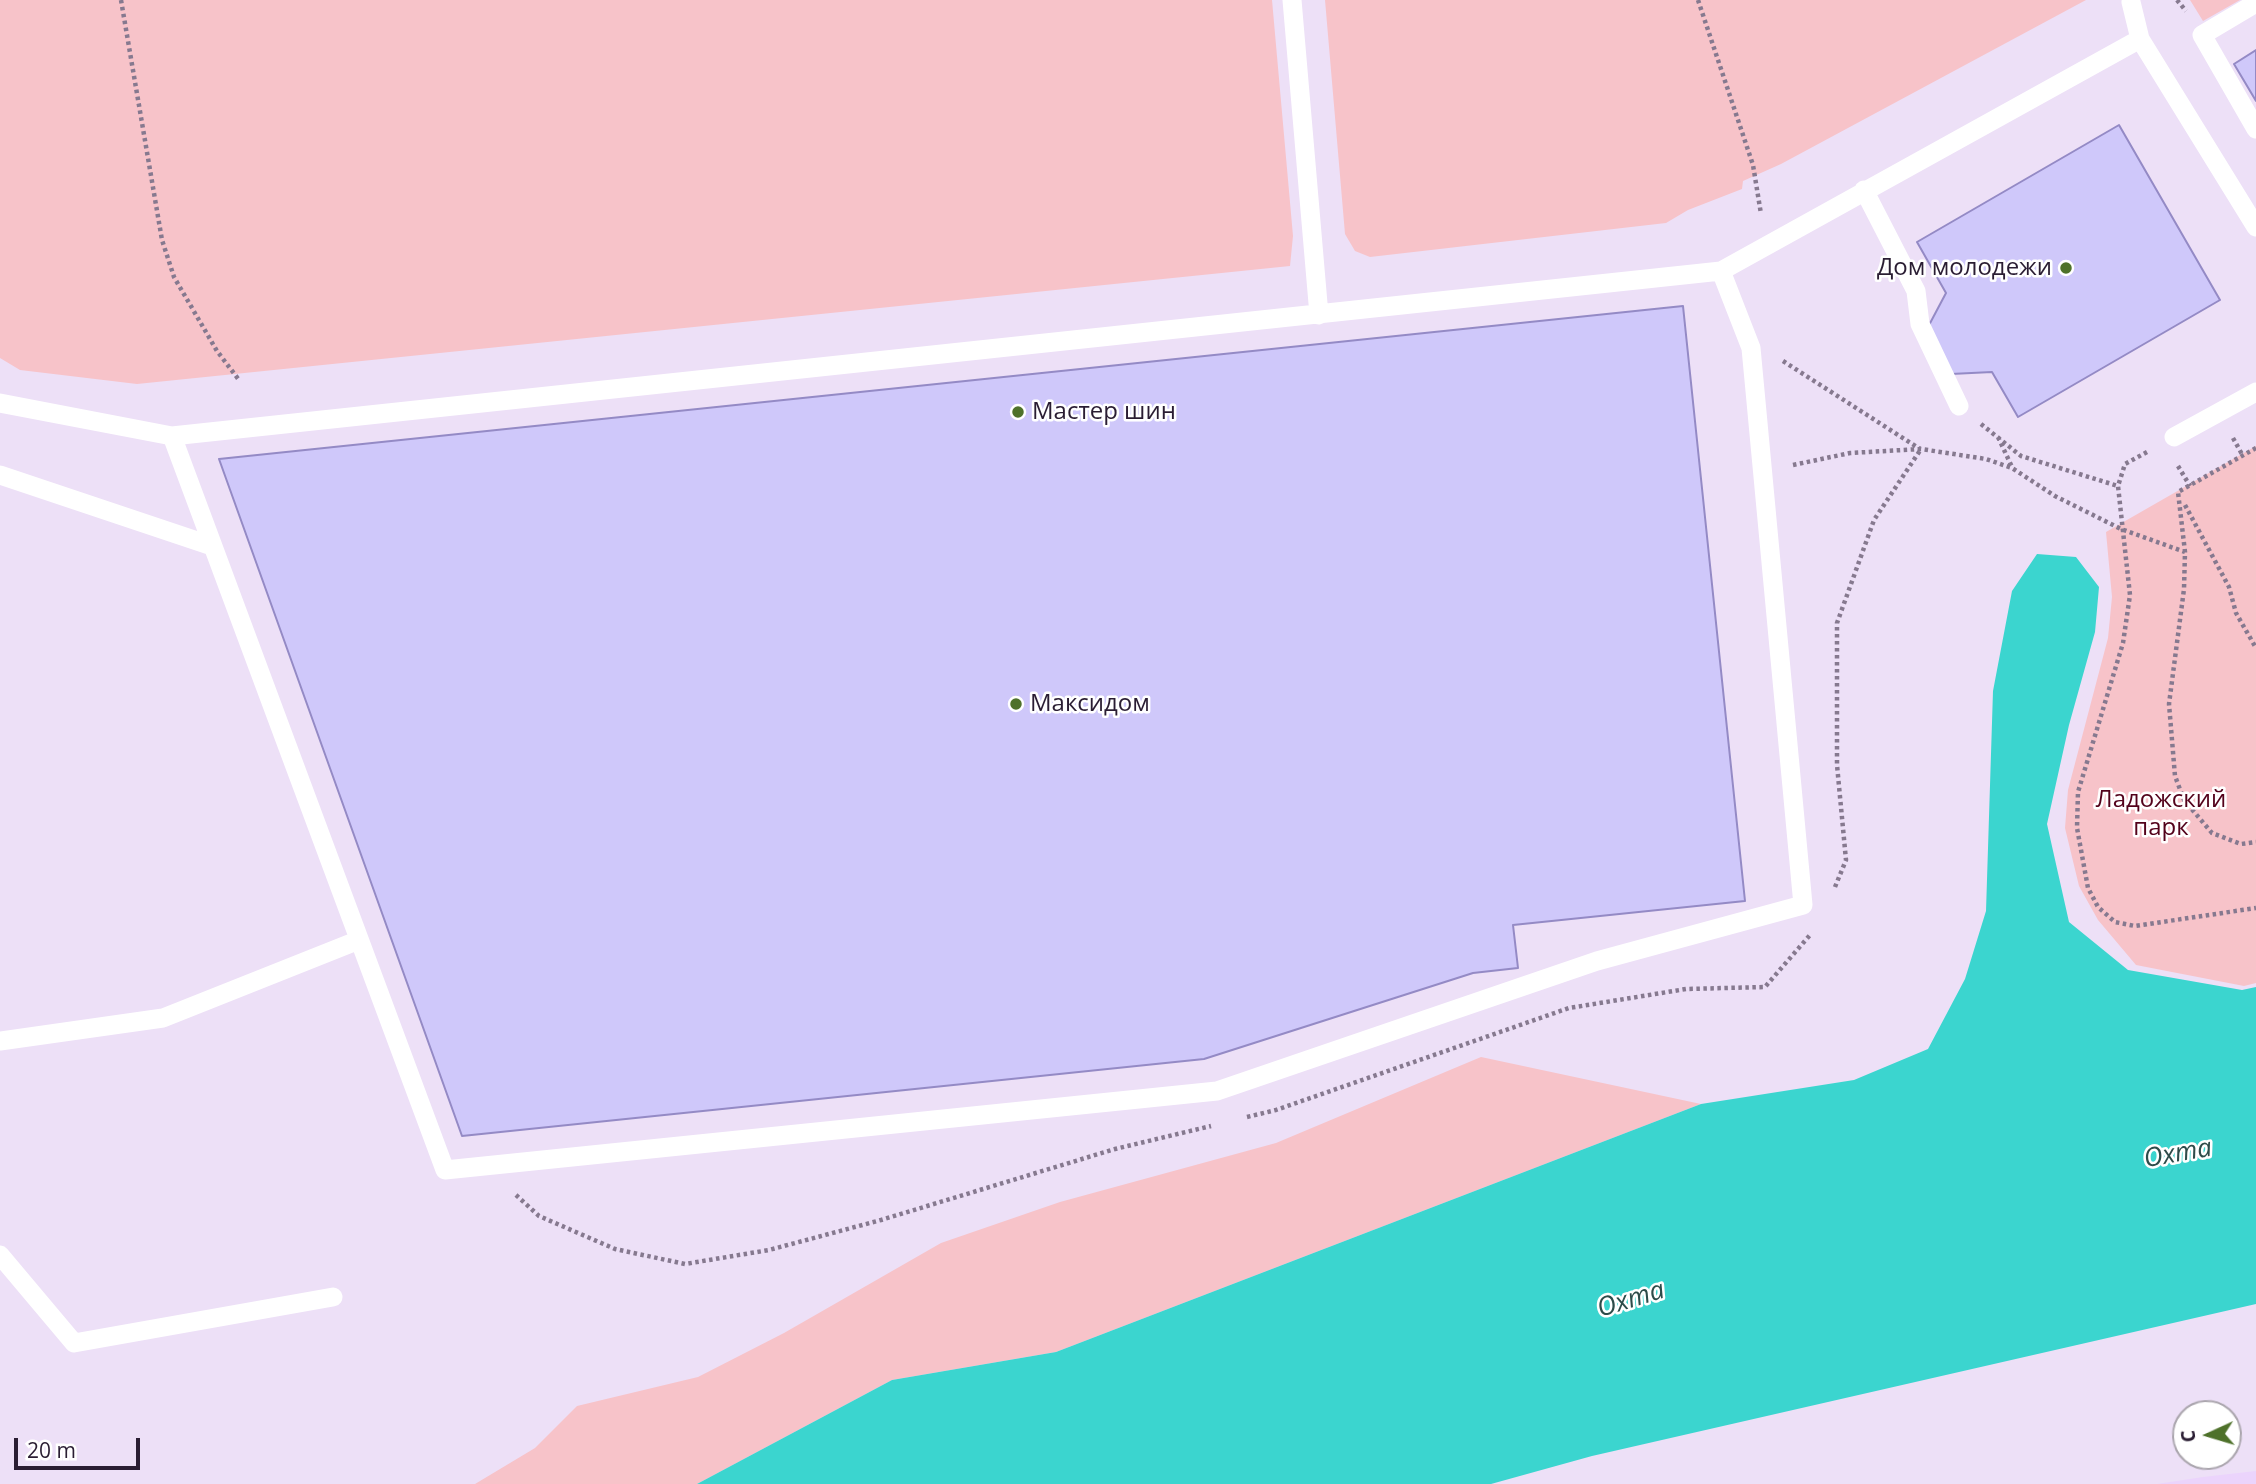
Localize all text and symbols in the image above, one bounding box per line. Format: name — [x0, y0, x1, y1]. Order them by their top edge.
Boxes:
place label: Дом молодежи — [1877, 254, 2052, 282]
marker: Дом молодежи — [2058, 260, 2074, 276]
place label: Мастер шин — [1032, 398, 1176, 426]
marker: Мастер шин — [1010, 404, 1026, 420]
place label: Максидом — [1030, 690, 1150, 718]
marker: Максидом — [1008, 696, 1024, 712]
park label: Ладожский парк — [2096, 786, 2226, 842]
water label: Охта — [2142, 1133, 2214, 1175]
water label: Охта — [1594, 1275, 1668, 1325]
north arrow — [2172, 1400, 2242, 1470]
scale bar — [18, 1424, 144, 1468]
text: С — [2175, 1429, 2201, 1443]
text: 20 m — [27, 1436, 76, 1464]

